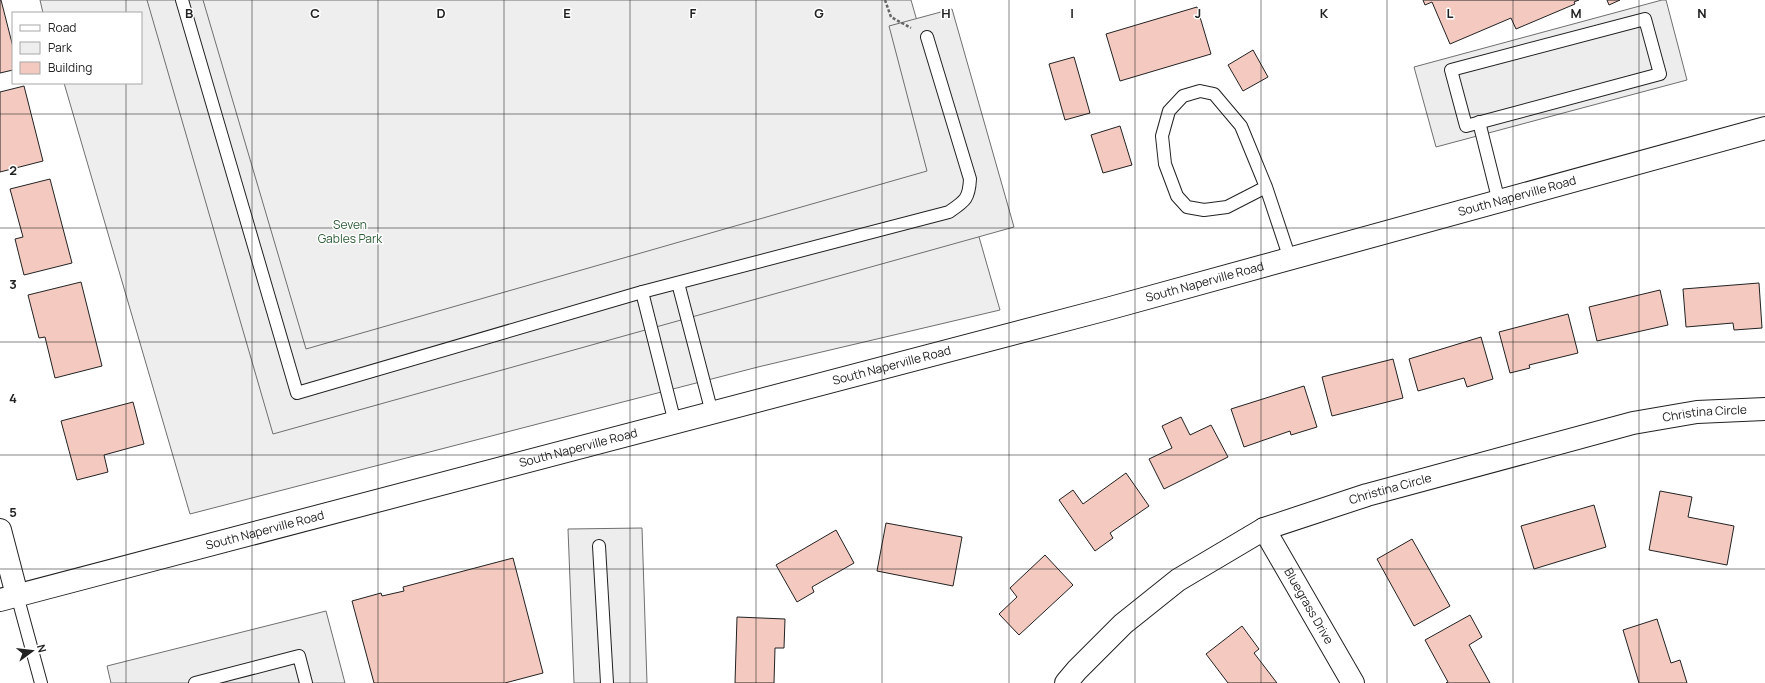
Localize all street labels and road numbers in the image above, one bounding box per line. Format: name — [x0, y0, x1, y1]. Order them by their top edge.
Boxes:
street label: South Naperville Road — [1456, 171, 1578, 220]
street label: South Naperville Road — [1144, 257, 1266, 306]
street label: South Naperville Road — [831, 341, 953, 389]
street label: Christina Circle — [1661, 401, 1747, 426]
street label: South Naperville Road — [517, 424, 639, 471]
street label: Christina Circle — [1347, 469, 1433, 508]
street label: South Naperville Road — [204, 506, 326, 554]
street label: Bluegrass Drive — [1280, 565, 1338, 647]

